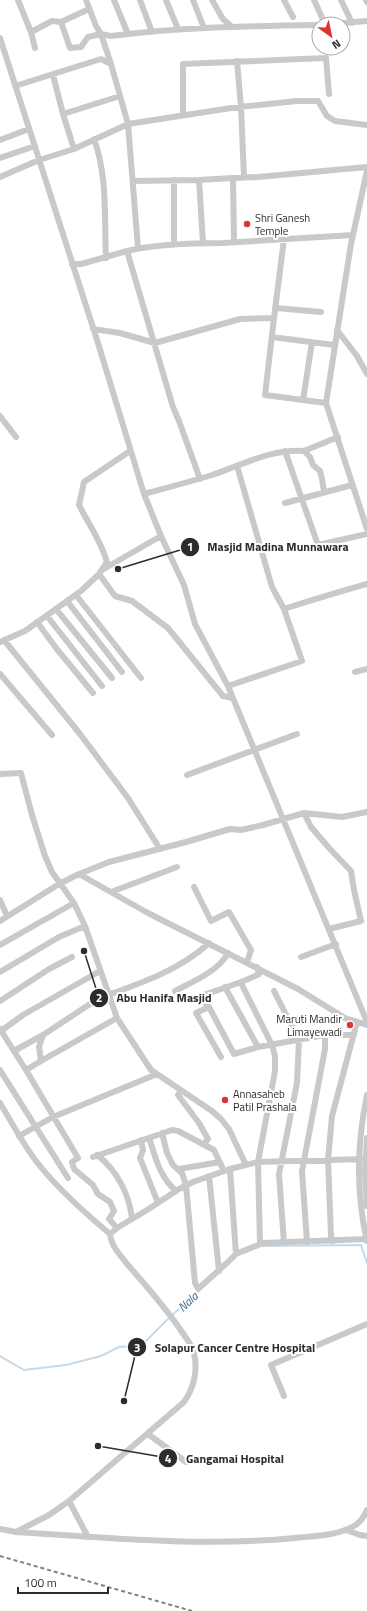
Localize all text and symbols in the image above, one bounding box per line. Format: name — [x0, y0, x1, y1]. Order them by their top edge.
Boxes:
north arrow — [311, 16, 351, 56]
text: N — [329, 36, 344, 53]
place label: Shri Ganesh Temple — [255, 210, 310, 239]
marker: Shri Ganesh Temple — [242, 219, 252, 229]
callout: Masjid Madina Munnawara — [180, 535, 357, 559]
text: 1 — [187, 537, 193, 556]
text: Masjid Madina Munnawara — [207, 537, 349, 556]
callout: Abu Hanifa Masjid — [89, 986, 220, 1010]
text: 2 — [96, 988, 102, 1007]
text: Abu Hanifa Masjid — [117, 988, 211, 1007]
place label: Maruti Mandir Limayewadi — [276, 1011, 342, 1040]
marker: Maruti Mandir Limayewadi — [345, 1020, 355, 1030]
place label: Annasaheb Patil Prashala — [233, 1086, 297, 1115]
marker: Annasaheb Patil Prashala — [220, 1095, 230, 1105]
water label: Nala — [173, 1286, 203, 1316]
callout: Solapur Cancer Centre Hospital — [127, 1335, 324, 1359]
text: 3 — [134, 1338, 140, 1357]
text: Solapur Cancer Centre Hospital — [155, 1338, 315, 1357]
callout: Gangamai Hospital — [158, 1446, 292, 1470]
text: 4 — [165, 1449, 172, 1468]
text: Gangamai Hospital — [186, 1449, 284, 1468]
scale bar — [18, 1569, 108, 1595]
text: 100 m — [24, 1573, 57, 1592]

